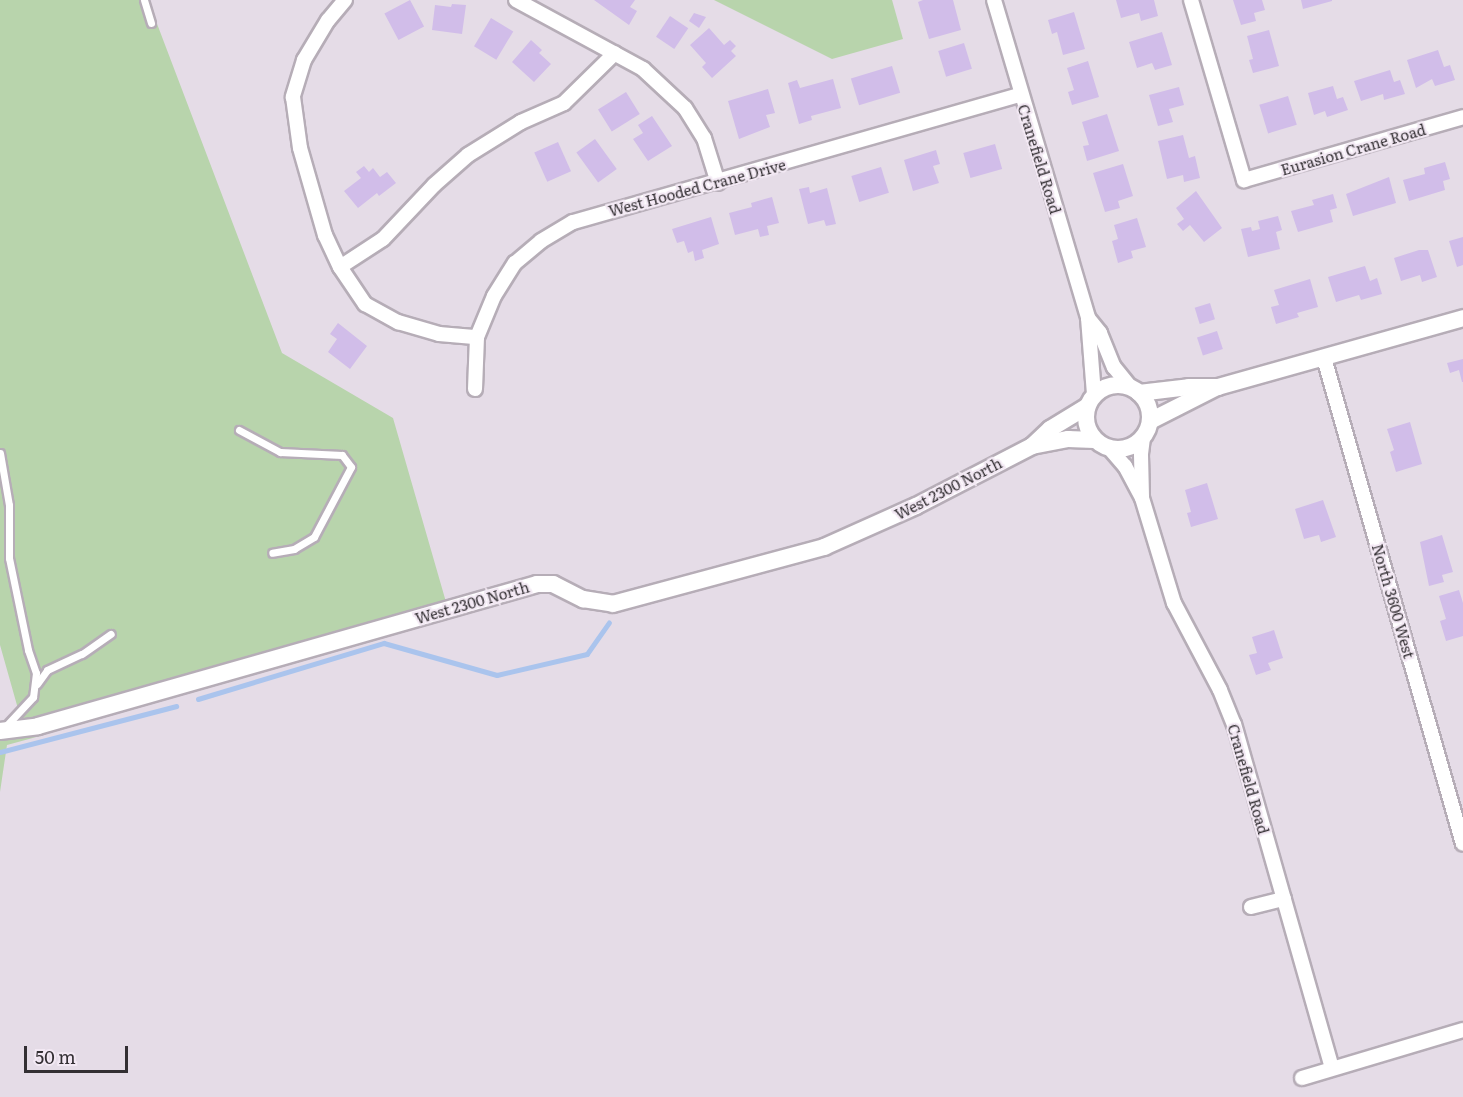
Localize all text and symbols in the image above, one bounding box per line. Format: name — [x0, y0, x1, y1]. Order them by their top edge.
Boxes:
street label: Cranefield Road — [1015, 102, 1065, 216]
street label: Eurasion Crane Road — [1279, 120, 1427, 178]
street label: West Hooded Crane Drive — [606, 155, 788, 219]
street label: West 2300 North — [891, 453, 1005, 523]
street label: North 3600 West — [1369, 542, 1419, 660]
street label: West 2300 North — [413, 577, 531, 627]
street label: Cranefield Road — [1225, 722, 1273, 836]
scale bar — [27, 1034, 130, 1072]
text: 50 m — [35, 1043, 76, 1070]

